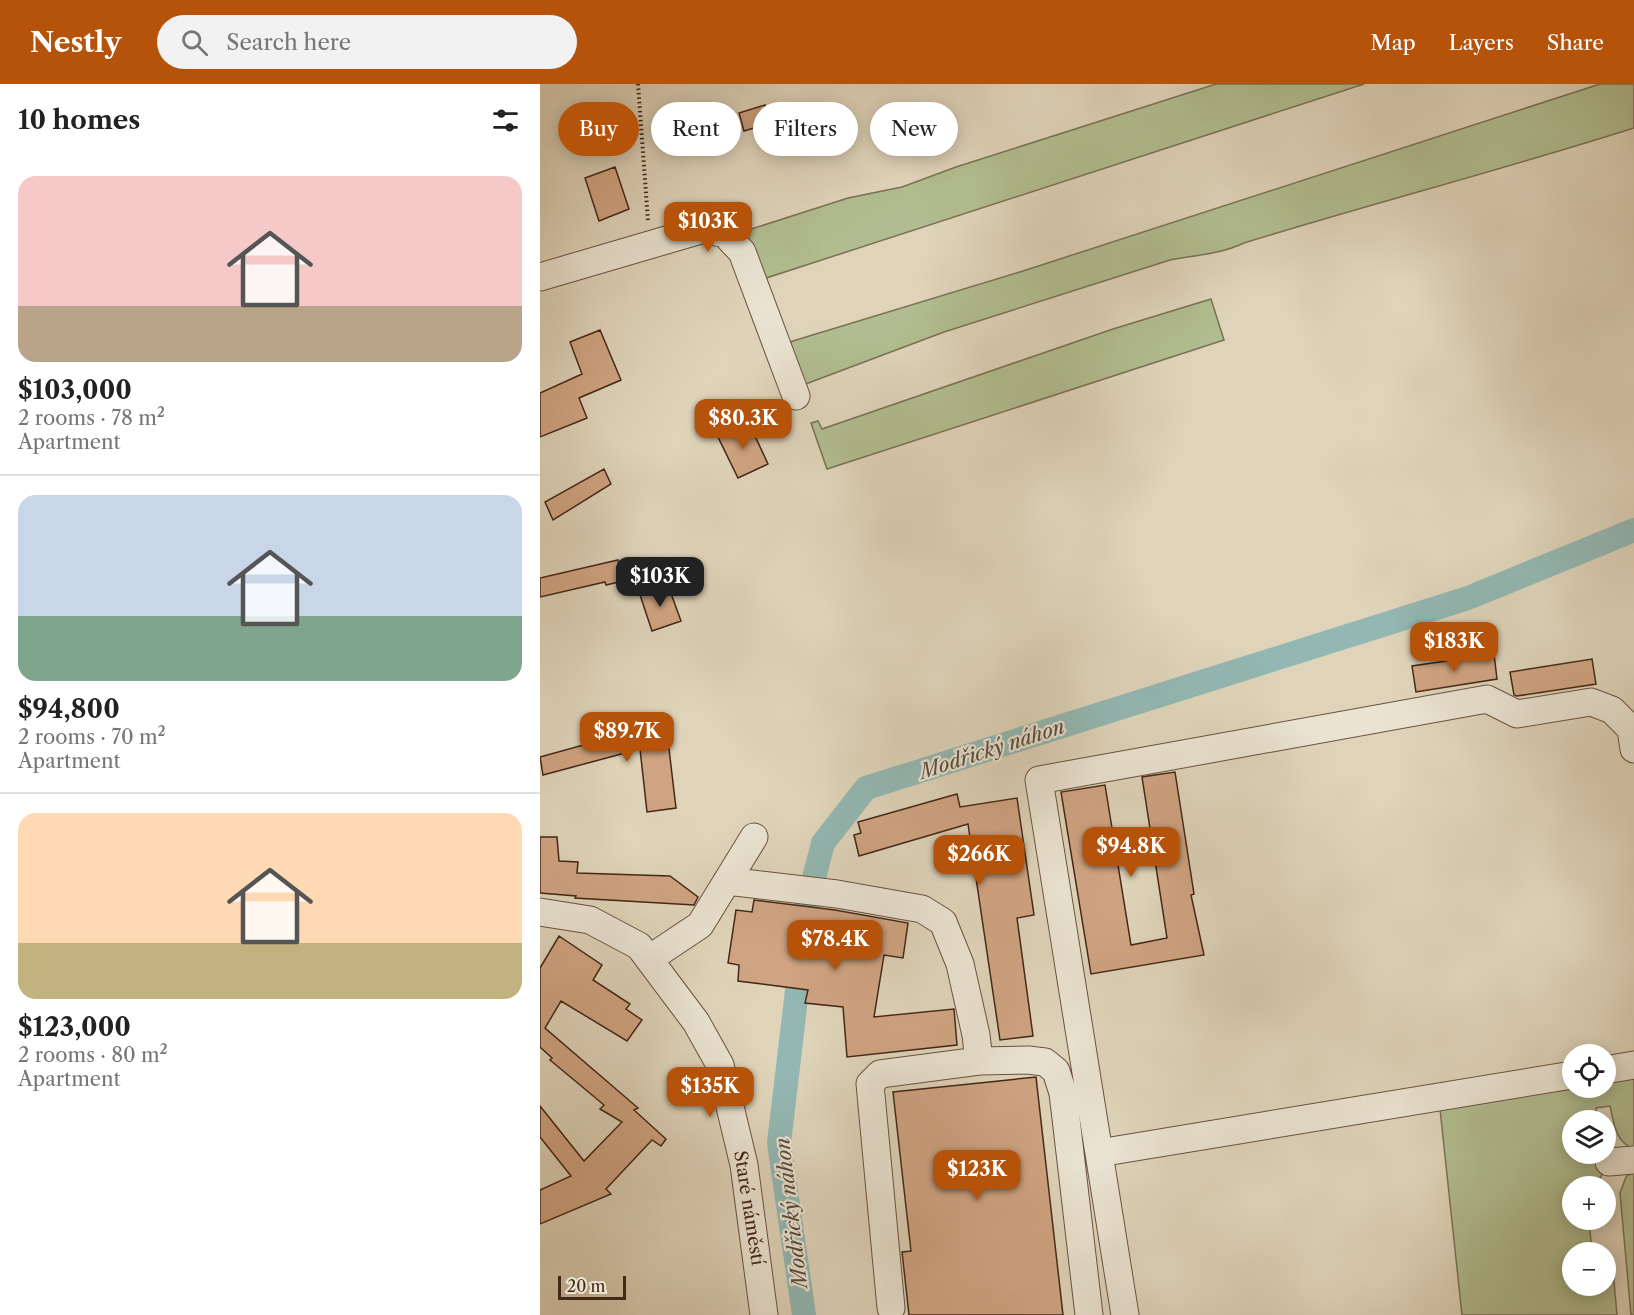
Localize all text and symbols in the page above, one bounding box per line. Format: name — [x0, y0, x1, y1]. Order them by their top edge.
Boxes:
search box — [157, 15, 577, 69]
text: Nestly — [30, 25, 121, 59]
icon: search — [178, 26, 211, 59]
text: Search here — [226, 29, 351, 56]
text: Map — [1371, 30, 1416, 55]
text: Layers — [1449, 30, 1514, 55]
text: Share — [1547, 30, 1604, 55]
chip: Buy — [558, 102, 639, 156]
chip: Rent — [651, 102, 741, 156]
chip: Filters — [753, 102, 858, 156]
chip: New — [870, 102, 958, 156]
text: 10 homes — [18, 104, 140, 136]
icon: filters — [489, 104, 522, 137]
pin: $103K — [666, 202, 750, 253]
text: $103K — [678, 209, 738, 233]
icon: home — [216, 215, 324, 323]
text: $103,000 — [18, 374, 132, 406]
pin: $80.3K — [694, 399, 792, 450]
text: 2 rooms · 78 m² — [18, 406, 165, 430]
text: $80.3K — [709, 406, 777, 430]
text: Apartment — [18, 430, 121, 454]
icon: home — [216, 534, 324, 642]
pin: $103K — [618, 557, 702, 608]
text: $103K — [630, 564, 690, 588]
pin: $183K — [1412, 622, 1496, 673]
text: $183K — [1424, 629, 1484, 653]
text: $94,800 — [18, 693, 120, 725]
pin: $89.7K — [578, 712, 676, 763]
water label: Modřický náhon — [915, 714, 1068, 784]
text: $89.7K — [594, 719, 660, 743]
text: 2 rooms · 70 m² — [18, 725, 166, 749]
text: Apartment — [18, 749, 121, 773]
pin: $94.8K — [1082, 827, 1180, 878]
text: $94.8K — [1097, 834, 1165, 858]
pin: $266K — [937, 835, 1021, 886]
text: $266K — [948, 842, 1010, 866]
icon: home — [216, 852, 324, 960]
pin: $78.4K — [786, 920, 884, 971]
text: $78.4K — [801, 927, 869, 951]
text: $123,000 — [18, 1011, 131, 1043]
text: 2 rooms · 80 m² — [18, 1043, 168, 1067]
map controls — [1562, 1044, 1616, 1296]
button: locate — [1562, 1044, 1616, 1098]
text: Apartment — [18, 1067, 121, 1091]
pin: $135K — [668, 1067, 752, 1118]
text: $135K — [681, 1074, 739, 1098]
button: layers — [1562, 1110, 1616, 1164]
water label: Modřický náhon — [770, 1137, 812, 1291]
street label: Staré náměstí — [729, 1149, 769, 1268]
pin: $123K — [935, 1150, 1019, 1201]
text: $123K — [947, 1157, 1007, 1181]
button: + — [1562, 1176, 1616, 1230]
button: − — [1562, 1242, 1616, 1296]
scale bar — [558, 1273, 626, 1300]
text: 20 m — [567, 1276, 606, 1296]

